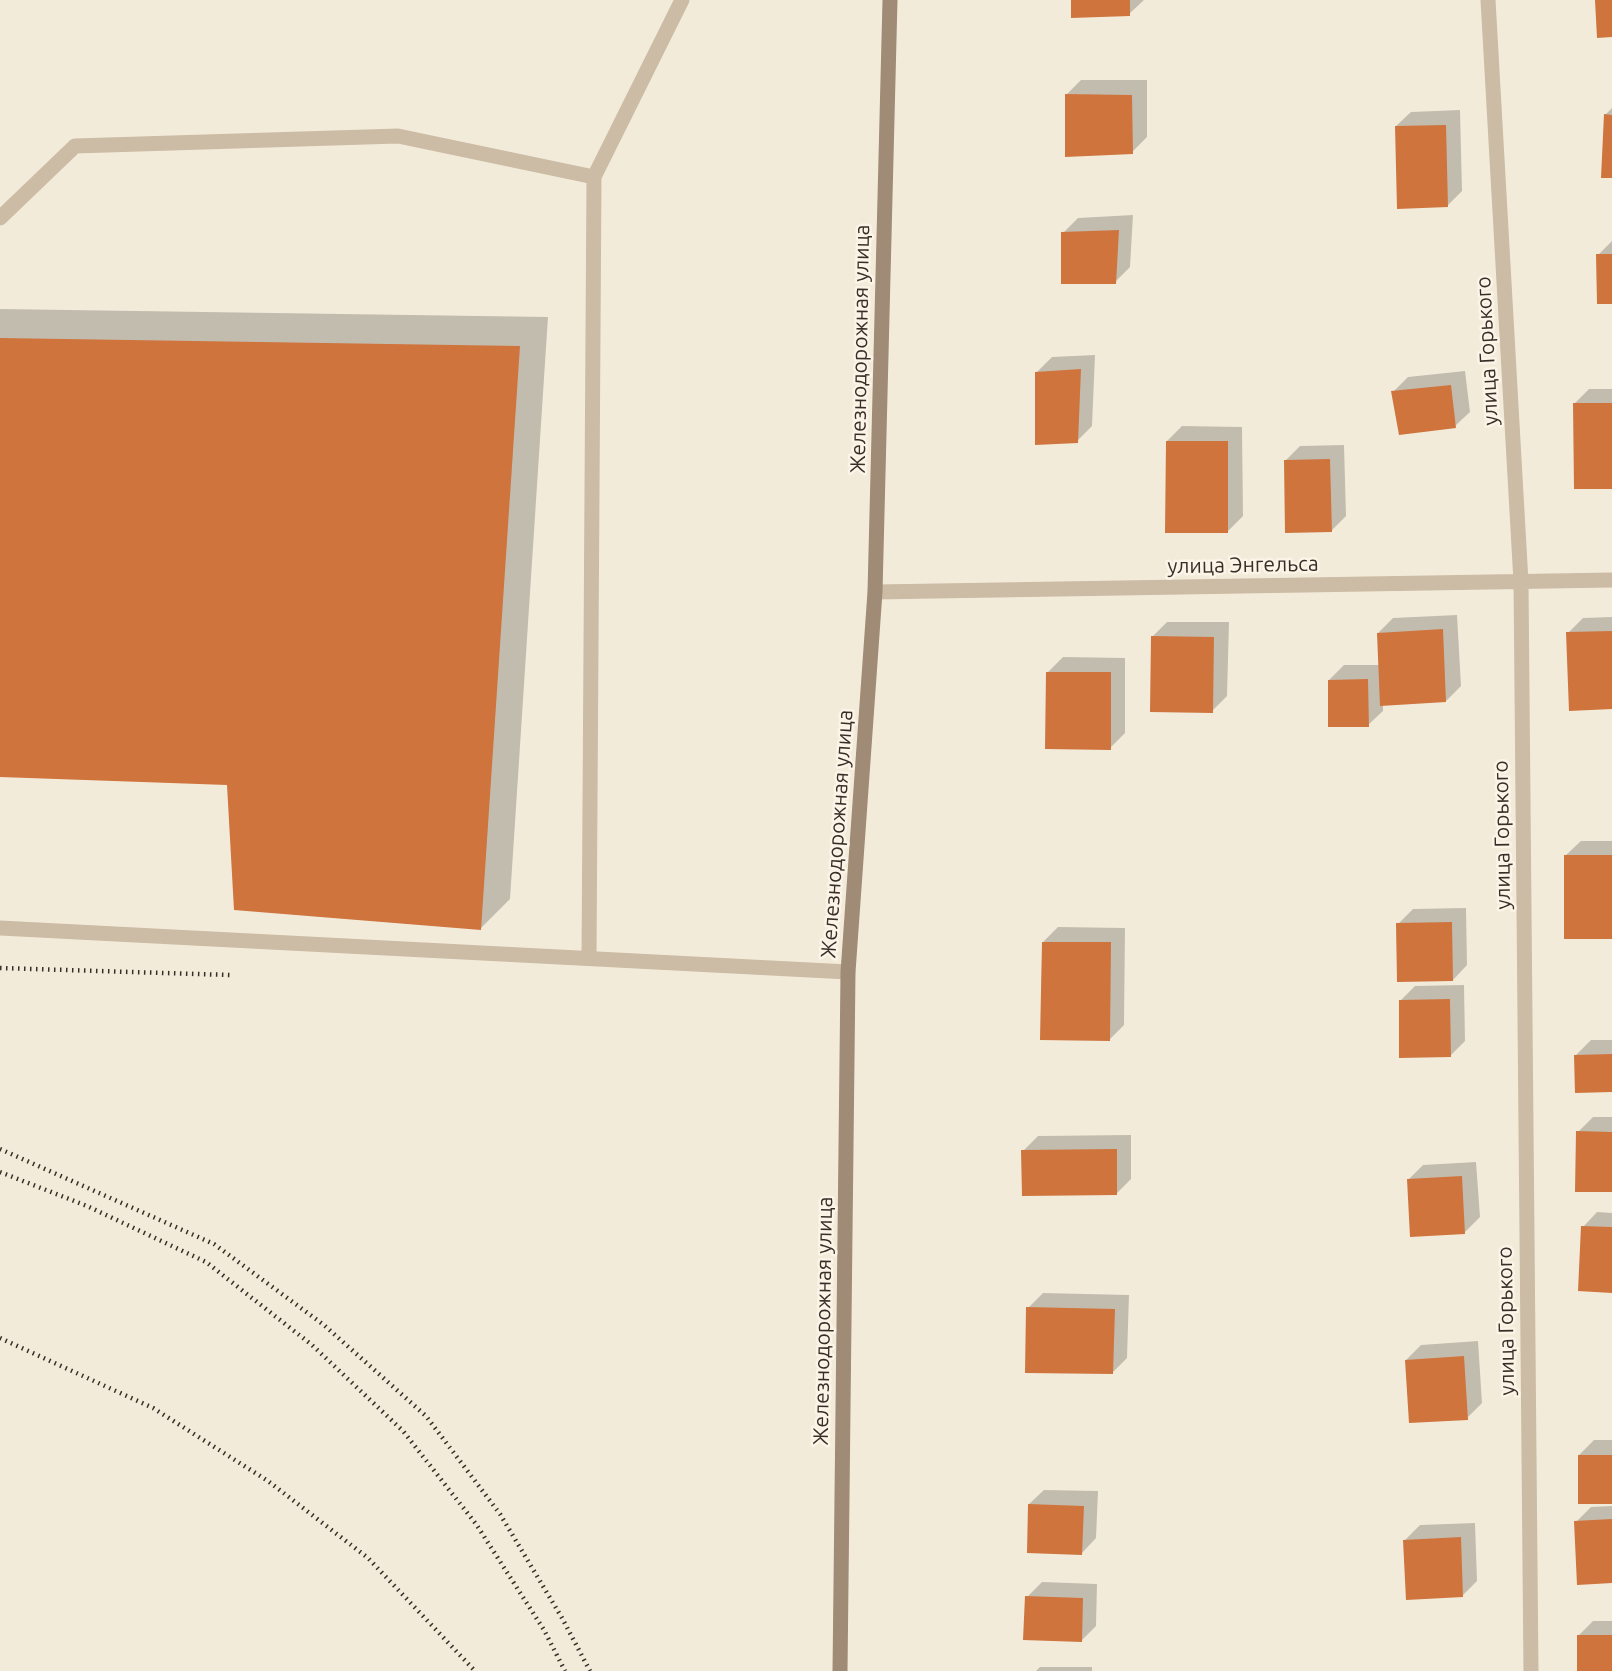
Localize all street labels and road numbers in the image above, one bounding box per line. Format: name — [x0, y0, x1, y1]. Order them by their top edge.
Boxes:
street label: Железнодорожная улица — [845, 224, 875, 474]
street label: улица Горького — [1471, 276, 1503, 426]
street label: улица Энгельса — [1167, 551, 1319, 579]
street label: Железнодорожная улица — [816, 709, 858, 959]
street label: улица Горького — [1488, 760, 1516, 910]
street label: Железнодорожная улица — [808, 1196, 838, 1446]
street label: улица Горького — [1492, 1246, 1520, 1396]

